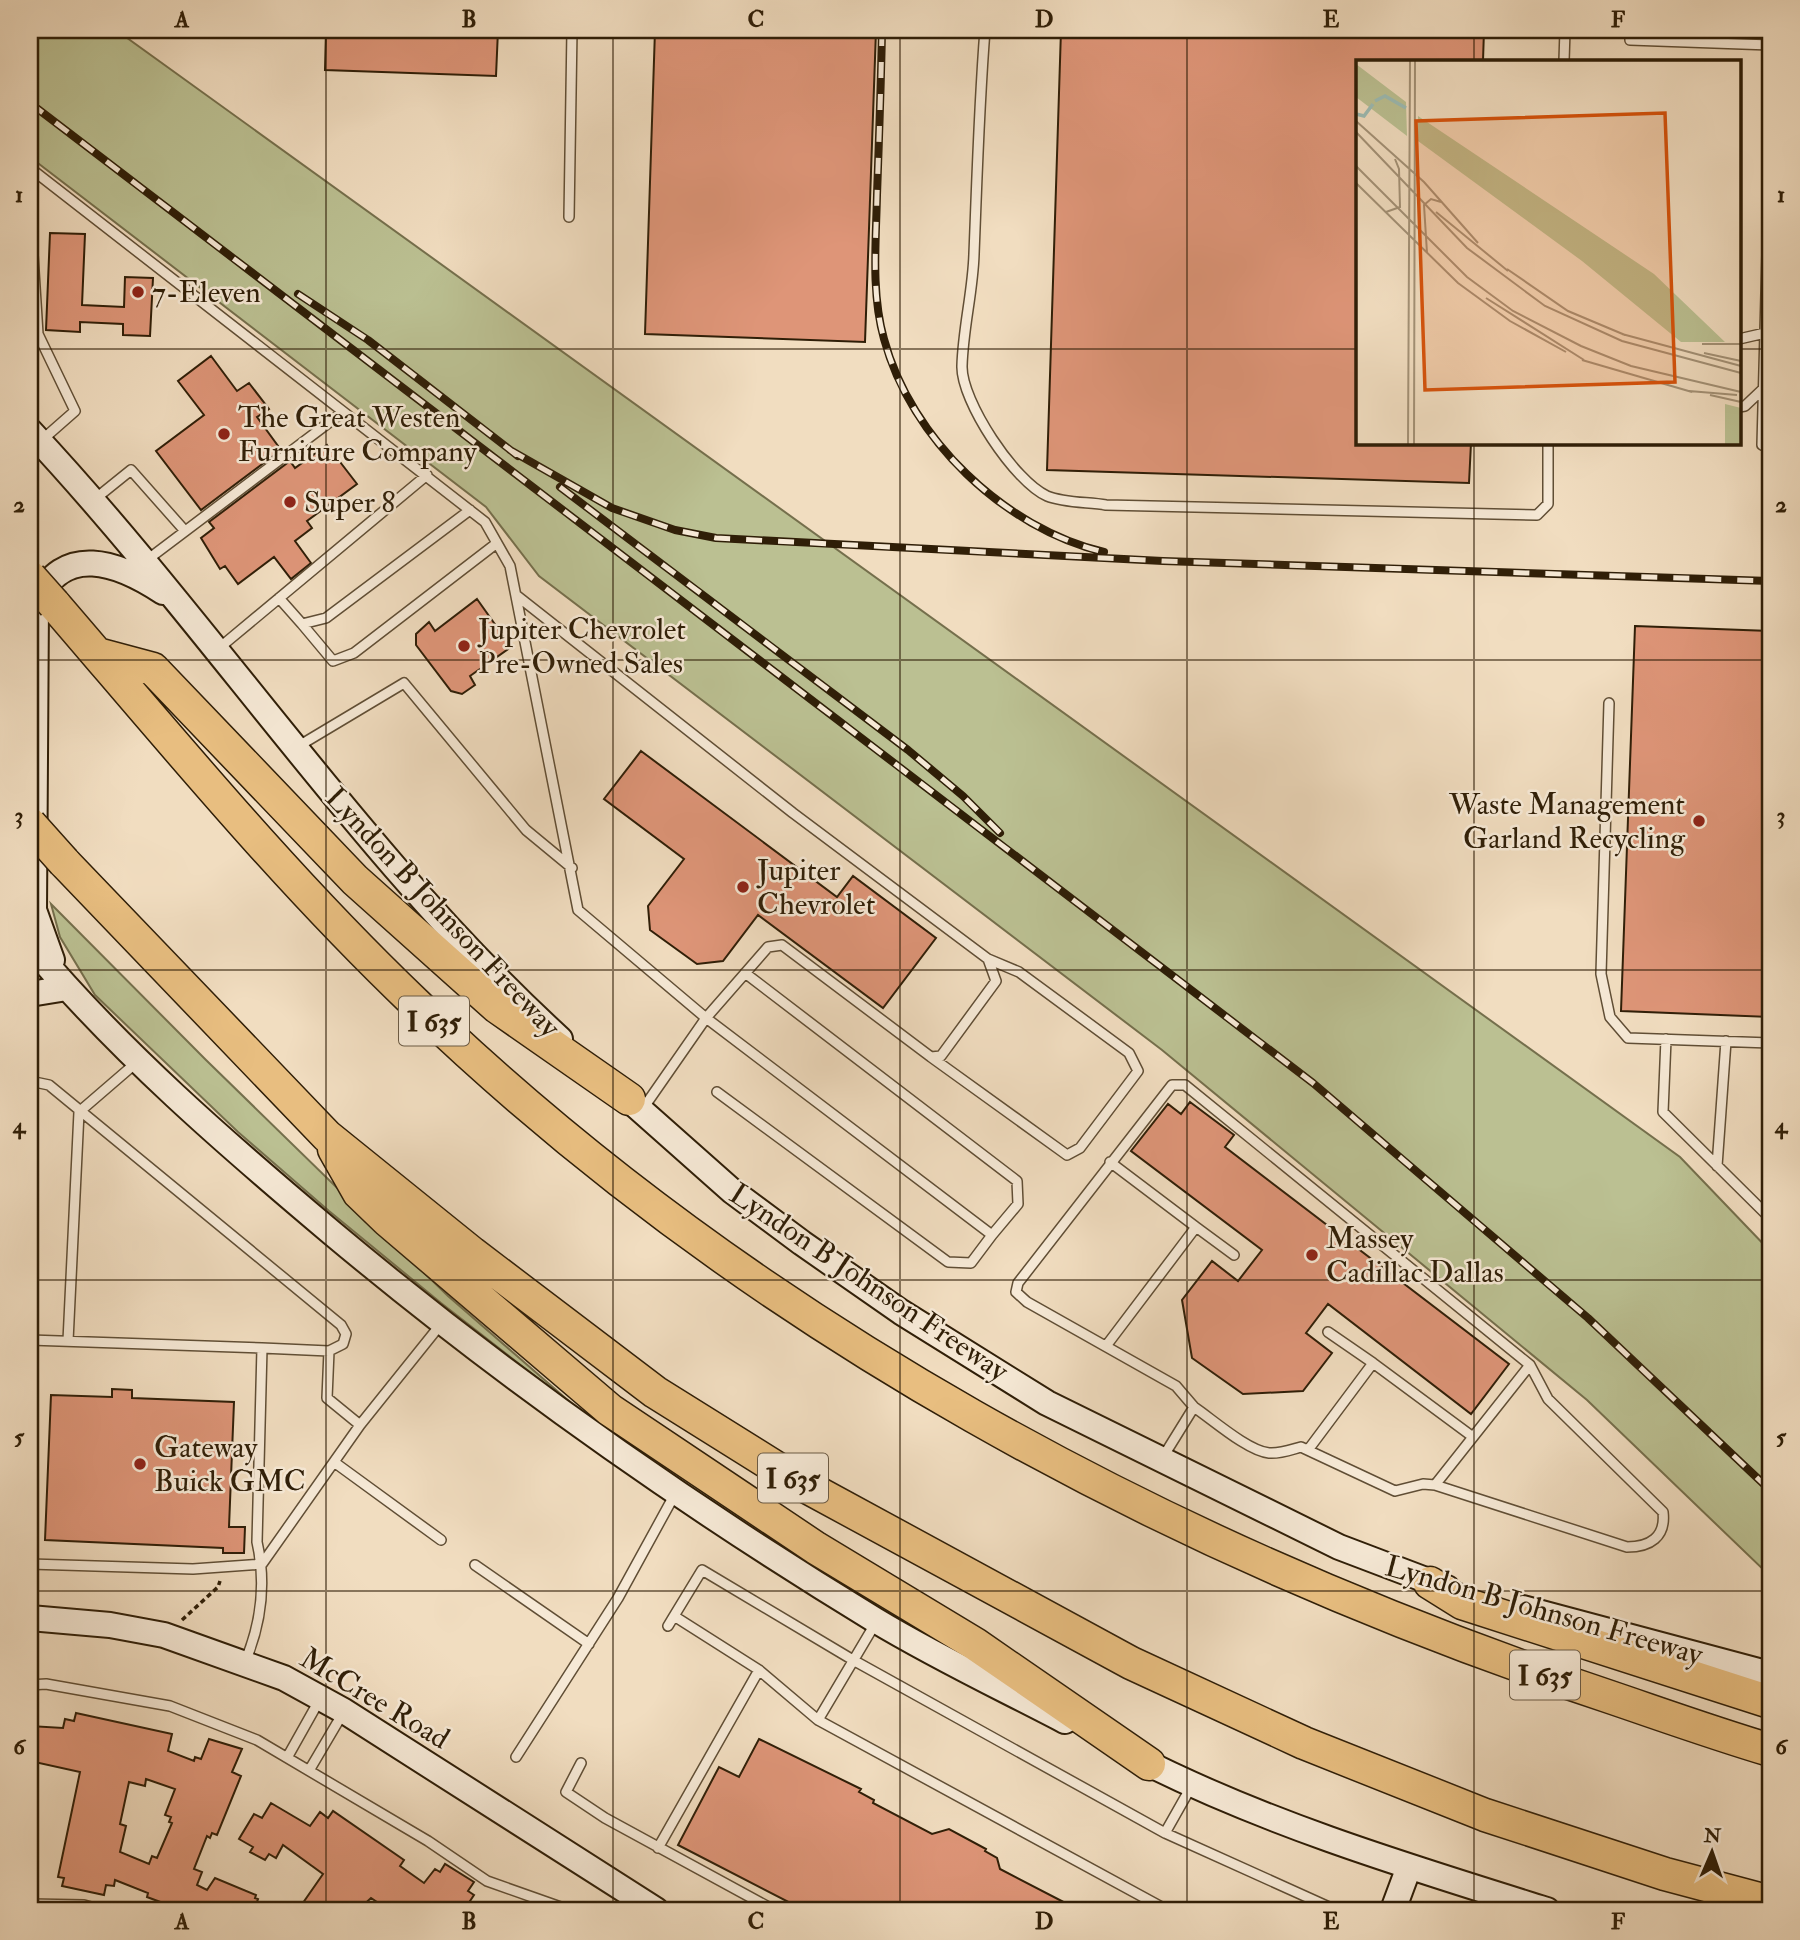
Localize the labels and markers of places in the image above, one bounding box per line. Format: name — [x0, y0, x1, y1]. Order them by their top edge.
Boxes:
place label: 7-Eleven — [152, 274, 261, 311]
marker: 7-Eleven — [130, 284, 146, 300]
place label: The Great Westen Furniture Company — [238, 399, 477, 470]
marker: The Great Westen Furniture Company — [216, 426, 232, 442]
place label: Super 8 — [304, 484, 395, 521]
marker: Super 8 — [282, 494, 298, 510]
place label: Jupiter Chevrolet Pre-Owned Sales — [477, 611, 686, 682]
marker: Jupiter Chevrolet Pre-Owned Sales — [456, 638, 472, 654]
place label: Waste Management Garland Recycling — [1448, 786, 1686, 857]
marker: Waste Management Garland Recycling — [1691, 813, 1707, 829]
place label: Jupiter Chevrolet — [756, 852, 876, 923]
marker: Jupiter Chevrolet — [735, 879, 751, 895]
place label: Massey Cadillac Dallas — [1326, 1220, 1504, 1291]
marker: Massey Cadillac Dallas — [1304, 1247, 1320, 1263]
place label: Gateway Buick GMC — [154, 1429, 306, 1500]
marker: Gateway Buick GMC — [132, 1456, 148, 1472]

